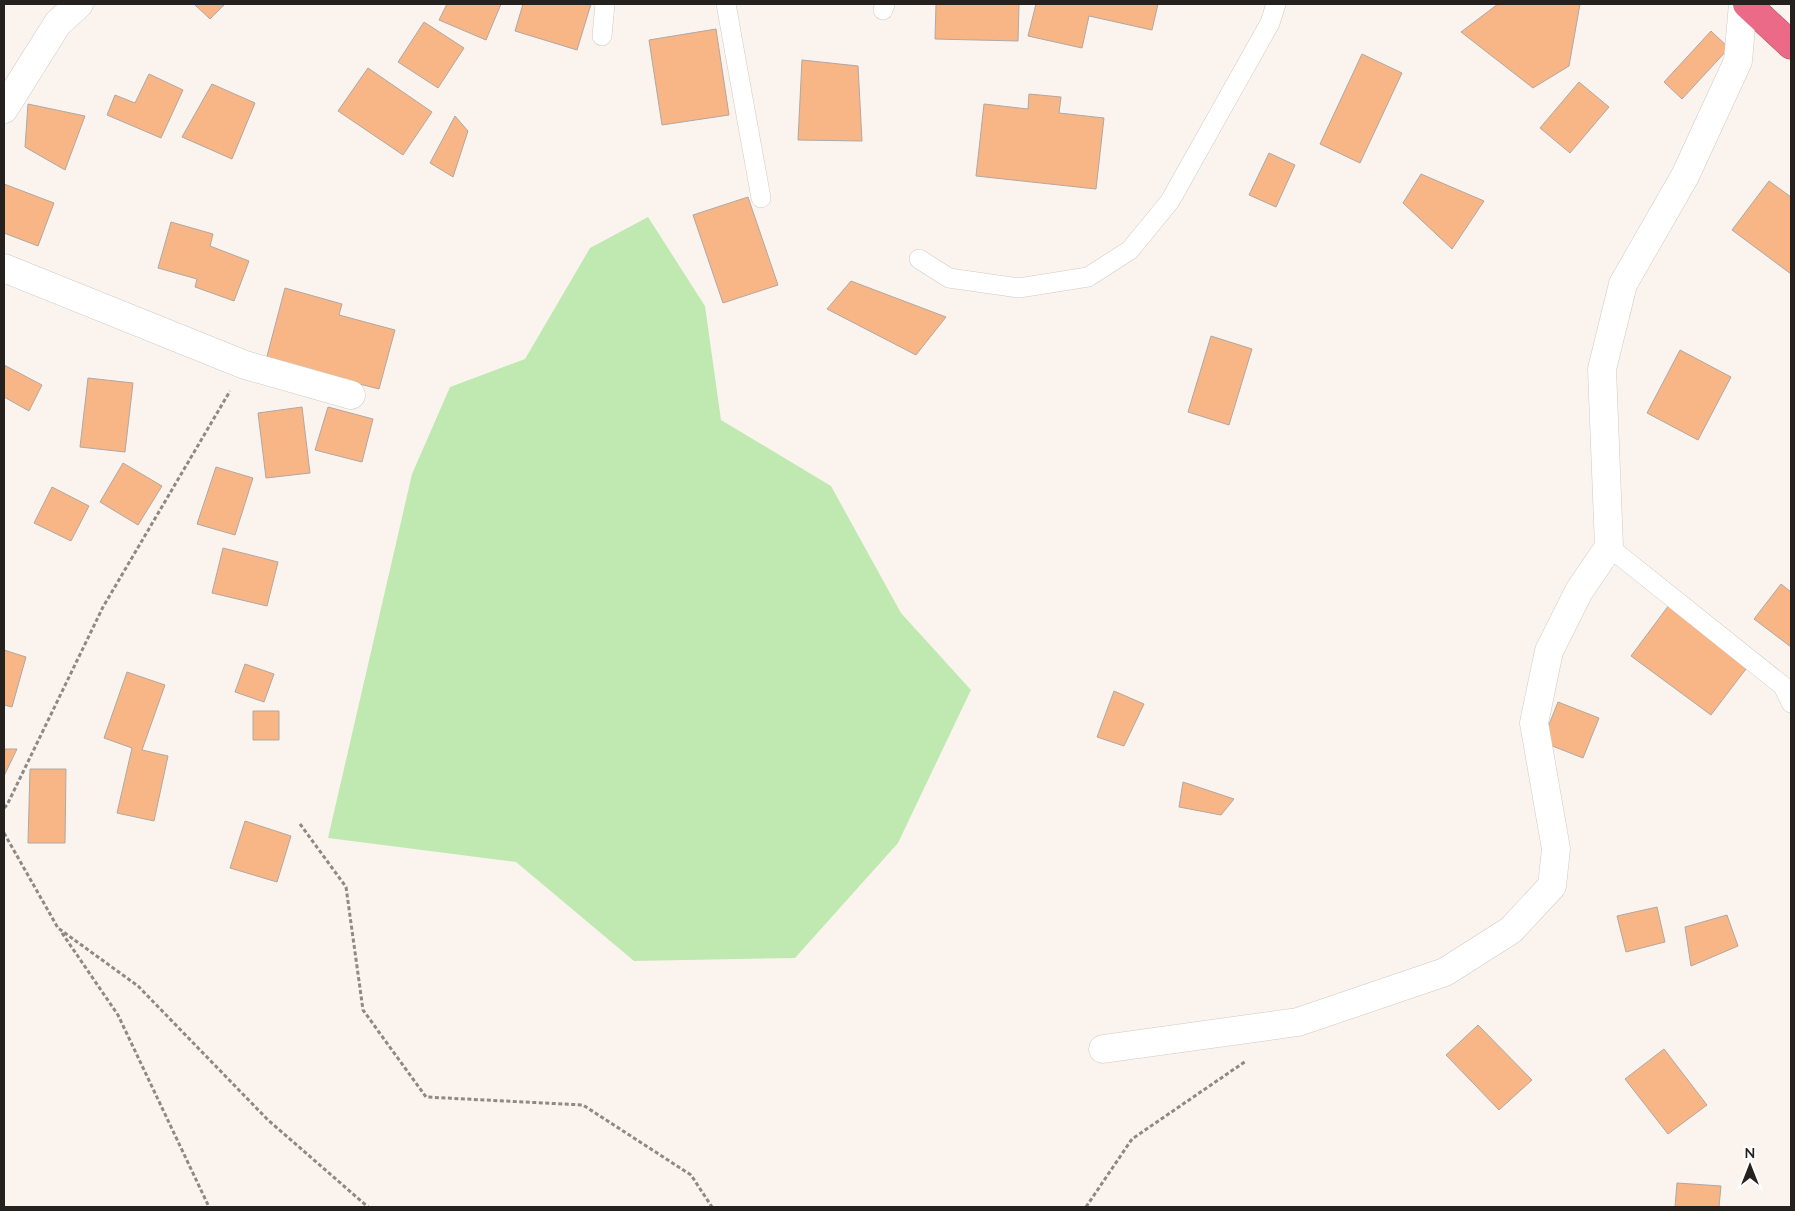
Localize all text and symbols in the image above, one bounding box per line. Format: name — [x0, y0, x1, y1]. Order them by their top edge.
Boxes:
north arrow — [1725, 1141, 1775, 1191]
text: N — [1745, 1144, 1755, 1161]

